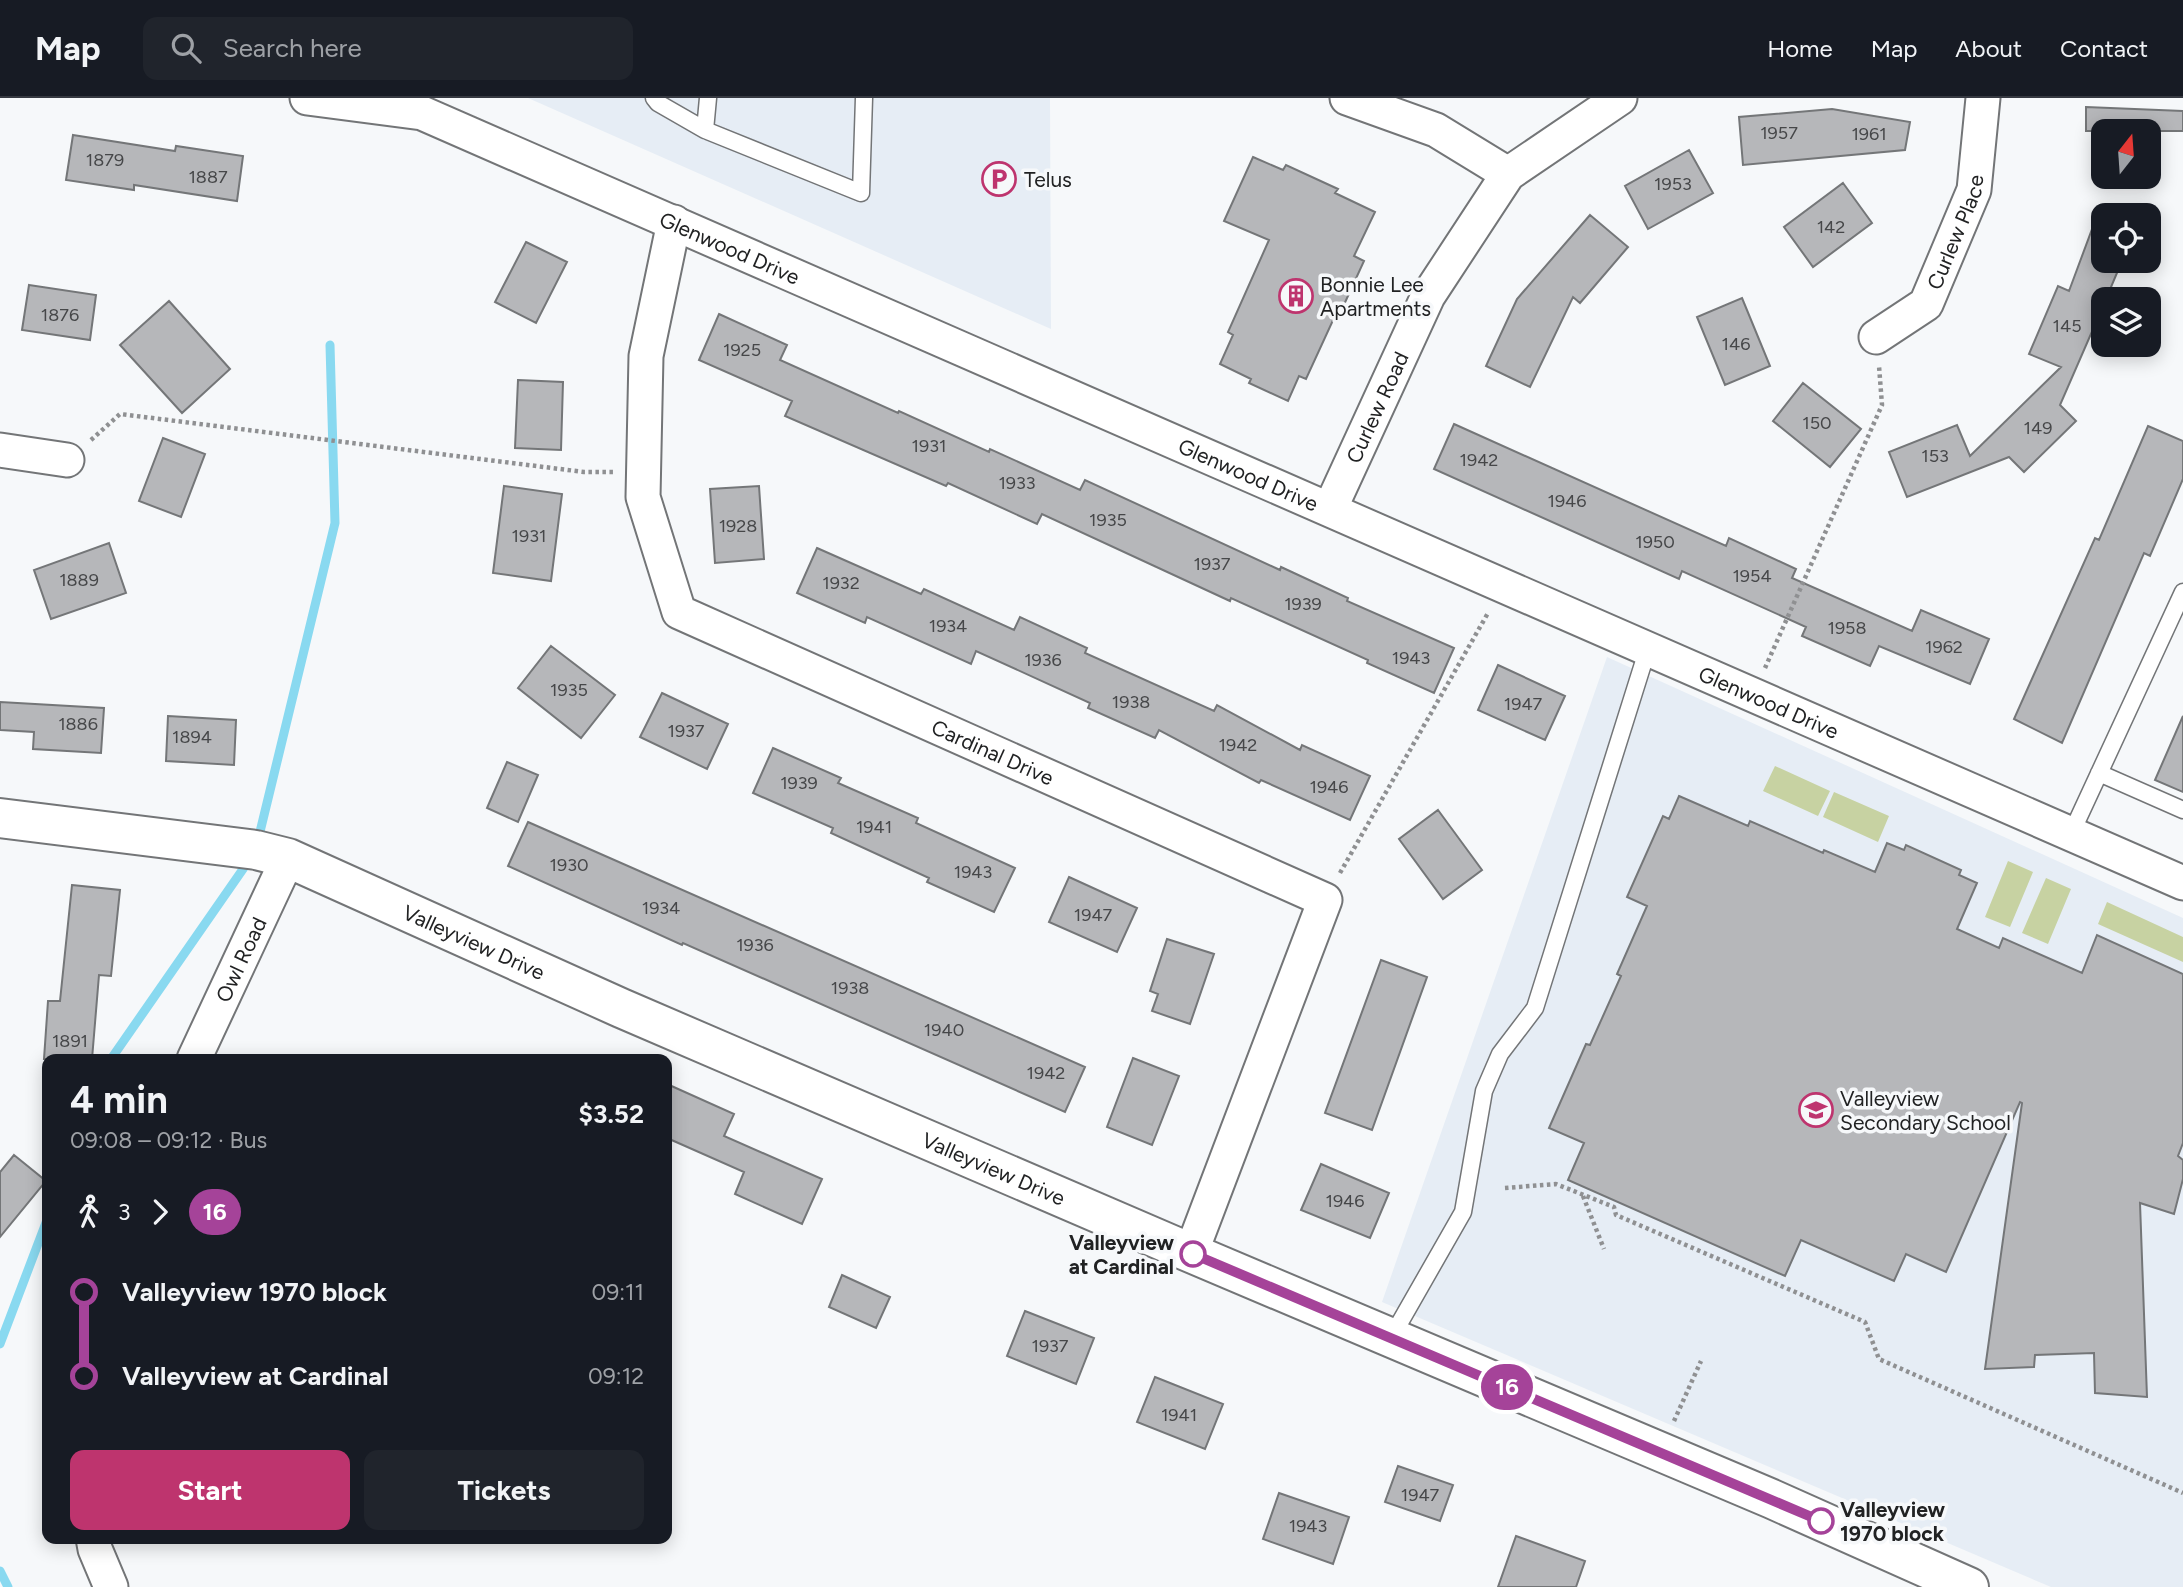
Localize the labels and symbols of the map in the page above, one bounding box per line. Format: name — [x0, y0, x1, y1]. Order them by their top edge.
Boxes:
north arrow — [2091, 119, 2161, 189]
house number: 1957 — [1760, 122, 1798, 144]
house number: 1961 — [1851, 123, 1887, 145]
house number: 1879 — [86, 149, 124, 171]
parking icon: Telus — [980, 160, 1018, 198]
house number: 1887 — [188, 166, 228, 188]
place label: Telus — [1024, 167, 1072, 192]
house number: 1953 — [1654, 173, 1692, 195]
street label: Curlew Place — [1921, 174, 1988, 293]
street label: Glenwood Drive — [656, 206, 804, 289]
house number: 142 — [1817, 216, 1845, 238]
place label: Bonnie Lee Apartments — [1320, 272, 1431, 321]
building icon: Bonnie Lee Apartments — [1277, 277, 1315, 315]
house number: 1876 — [41, 304, 79, 326]
house number: 145 — [2053, 315, 2081, 337]
house number: 146 — [1722, 333, 1750, 355]
house number: 1925 — [723, 339, 761, 361]
street label: Curlew Road — [1340, 348, 1413, 467]
house number: 150 — [1802, 412, 1832, 434]
house number: 149 — [2024, 417, 2052, 439]
street label: Glenwood Drive — [1175, 433, 1322, 516]
house number: 1931 — [912, 435, 946, 457]
house number: 153 — [1921, 445, 1949, 467]
house number: 1942 — [1460, 449, 1498, 471]
house number: 1933 — [998, 472, 1036, 494]
house number: 1946 — [1548, 490, 1587, 512]
house number: 1935 — [1089, 509, 1127, 531]
house number: 1928 — [719, 515, 757, 537]
house number: 1931 — [512, 525, 546, 547]
house number: 1950 — [1635, 531, 1675, 553]
house number: 1937 — [1193, 553, 1231, 575]
house number: 1954 — [1732, 565, 1772, 587]
house number: 1889 — [59, 569, 99, 591]
house number: 1932 — [822, 572, 860, 594]
house number: 1939 — [1284, 593, 1322, 615]
house number: 1934 — [929, 615, 967, 637]
house number: 1958 — [1827, 617, 1867, 639]
house number: 1962 — [1925, 636, 1963, 658]
house number: 1943 — [1392, 647, 1430, 669]
house number: 1936 — [1024, 649, 1062, 671]
street label: Glenwood Drive — [1695, 660, 1843, 743]
house number: 1935 — [550, 679, 588, 701]
house number: 1938 — [1112, 691, 1150, 713]
house number: 1947 — [1504, 693, 1543, 715]
house number: 1886 — [58, 713, 98, 735]
street label: Cardinal Drive — [928, 714, 1058, 790]
house number: 1937 — [667, 720, 705, 742]
house number: 1894 — [172, 726, 212, 748]
house number: 1942 — [1219, 734, 1257, 756]
house number: 1939 — [780, 772, 818, 794]
house number: 1946 — [1310, 776, 1349, 798]
house number: 1941 — [856, 816, 892, 838]
house number: 1930 — [550, 854, 588, 876]
house number: 1943 — [954, 861, 992, 883]
house number: 1934 — [642, 897, 680, 919]
street label: Valleyview Drive — [399, 899, 549, 985]
house number: 1947 — [1074, 904, 1113, 926]
street label: Owl Road — [210, 913, 271, 1006]
house number: 1936 — [736, 934, 774, 956]
house number: 1938 — [831, 977, 869, 999]
house number: 1940 — [924, 1019, 964, 1041]
house number: 1891 — [52, 1030, 88, 1052]
house number: 1942 — [1027, 1062, 1065, 1084]
place label: Valleyview Secondary School — [1840, 1086, 2011, 1135]
school or university icon: Valleyview Secondary School — [1797, 1091, 1835, 1129]
street label: Valleyview Drive — [918, 1127, 1069, 1210]
house number: 1946 — [1326, 1190, 1365, 1212]
place label: Valleyview at Cardinal — [1069, 1230, 1174, 1279]
marker: Valleyview at Cardinal — [1180, 1241, 1206, 1267]
house number: 1937 — [1031, 1335, 1069, 1357]
line badge: 16 — [1476, 1364, 1538, 1410]
house number: 1941 — [1161, 1404, 1197, 1426]
house number: 1947 — [1401, 1484, 1440, 1506]
place label: Valleyview 1970 block — [1840, 1497, 1945, 1546]
marker: Valleyview 1970 block — [1808, 1508, 1834, 1534]
house number: 1943 — [1289, 1515, 1327, 1537]

